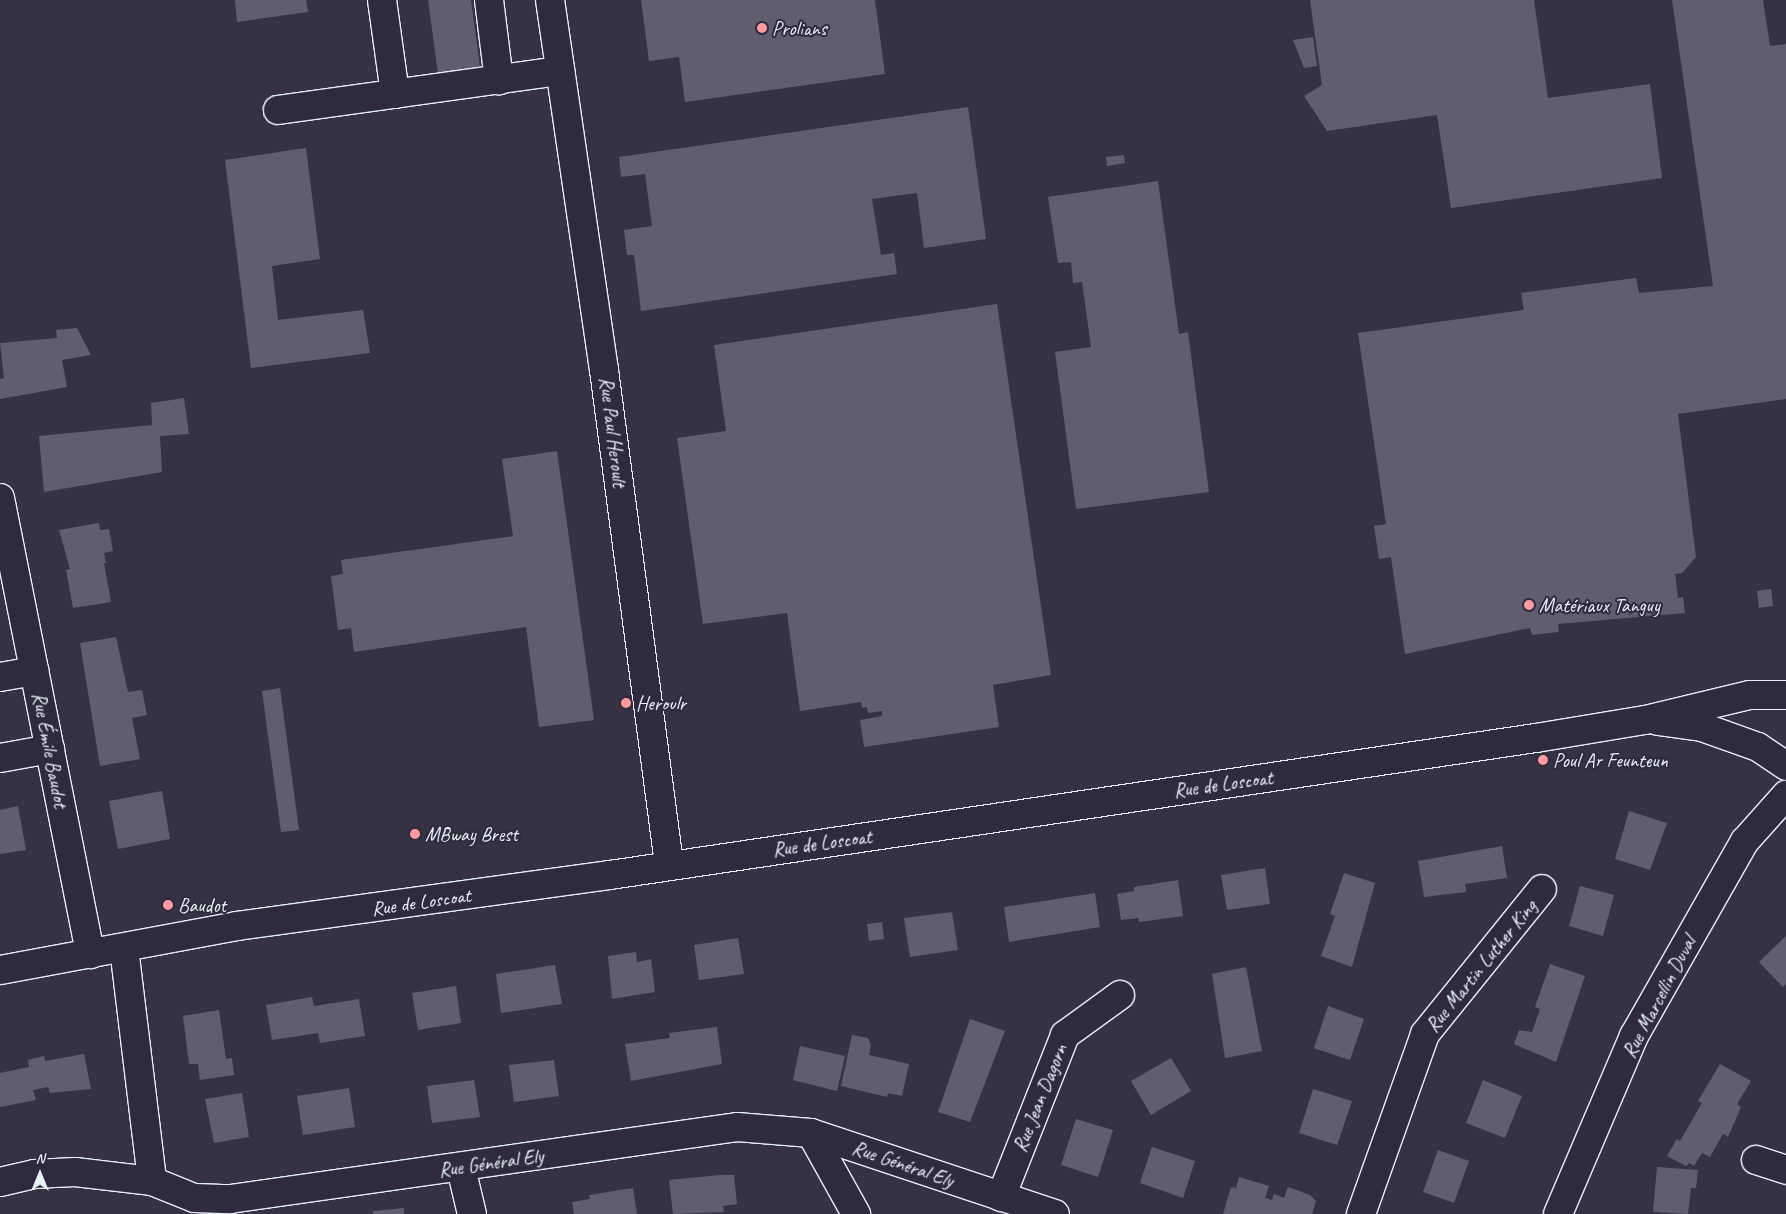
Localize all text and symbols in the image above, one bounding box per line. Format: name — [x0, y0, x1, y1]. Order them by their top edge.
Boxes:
place label: Prolians — [772, 16, 827, 40]
marker: Prolians — [756, 22, 768, 34]
street label: Rue Paul Heroult — [594, 375, 632, 489]
place label: Matériaux Tanguy — [1539, 593, 1660, 617]
marker: Matériaux Tanguy — [1523, 599, 1535, 611]
street label: Rue Émile Baudot — [27, 690, 73, 810]
place label: Heroulr — [636, 691, 686, 715]
marker: Heroulr — [620, 697, 632, 709]
place label: Poul Ar Feunteun — [1553, 748, 1667, 772]
marker: Poul Ar Feunteun — [1537, 754, 1549, 766]
street label: Rue de Loscoat — [1172, 765, 1274, 803]
place label: MBway Brest — [425, 822, 518, 846]
street label: Rue de Loscoat — [771, 824, 873, 862]
marker: MBway Brest — [409, 828, 421, 840]
street label: Rue de Loscoat — [370, 883, 472, 921]
place label: Baudot — [178, 893, 226, 917]
street label: Rue Martin Luther King — [1420, 895, 1542, 1037]
marker: Baudot — [162, 899, 174, 911]
street label: Rue Marcellin Duval — [1617, 932, 1701, 1062]
street label: Rue Jean Dagorn — [1008, 1041, 1072, 1155]
street label: Rue Général Ely — [849, 1135, 957, 1193]
street label: Rue Général Ely — [437, 1144, 545, 1182]
north arrow — [15, 1149, 65, 1199]
text: N — [36, 1150, 44, 1167]

